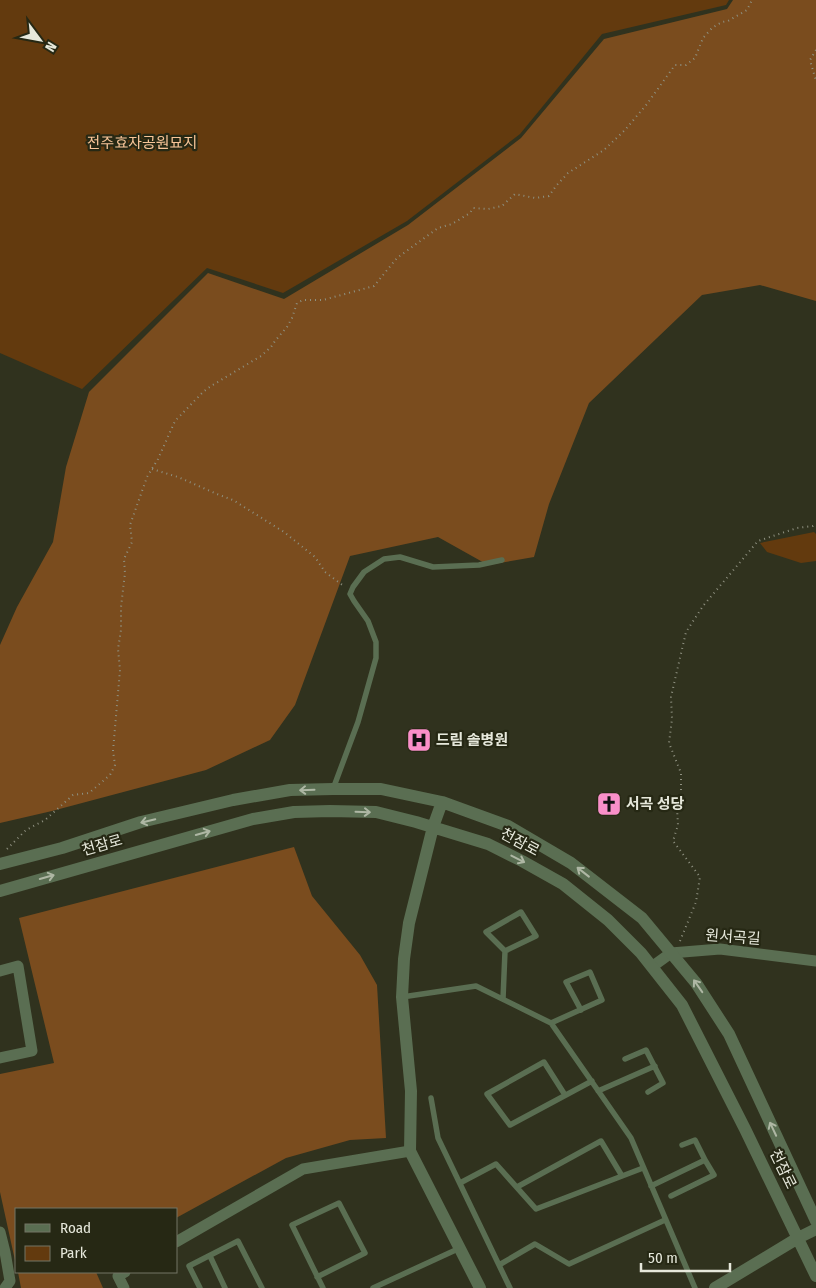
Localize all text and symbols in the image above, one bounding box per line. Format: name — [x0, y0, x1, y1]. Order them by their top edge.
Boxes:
north arrow — [15, 15, 65, 65]
text: N — [41, 39, 60, 55]
park label: 전주효자공원묘지 — [87, 134, 197, 152]
hospital icon: 드림 솔병원 — [406, 727, 432, 753]
place label: 드림 솔병원 — [436, 731, 508, 749]
one-way arrow — [299, 785, 315, 794]
church icon: 서곡 성당 — [596, 791, 622, 817]
place label: 서곡 성당 — [626, 795, 685, 813]
one-way arrow — [354, 807, 371, 817]
one-way arrow — [140, 817, 156, 826]
street label: 천잠로 — [497, 824, 543, 860]
one-way arrow — [195, 828, 211, 837]
street label: 천잠로 — [80, 831, 124, 859]
one-way arrow — [510, 855, 525, 864]
one-way arrow — [577, 867, 590, 878]
one-way arrow — [38, 872, 54, 882]
street label: 원서곡길 — [705, 926, 761, 948]
one-way arrow — [693, 979, 703, 993]
one-way arrow — [768, 1122, 778, 1137]
street label: 천잠로 — [766, 1146, 800, 1192]
legend — [15, 1208, 178, 1273]
text: Road — [60, 1219, 91, 1237]
scale bar — [641, 1240, 730, 1272]
text: Park — [60, 1244, 87, 1262]
text: 50 m — [648, 1249, 678, 1267]

